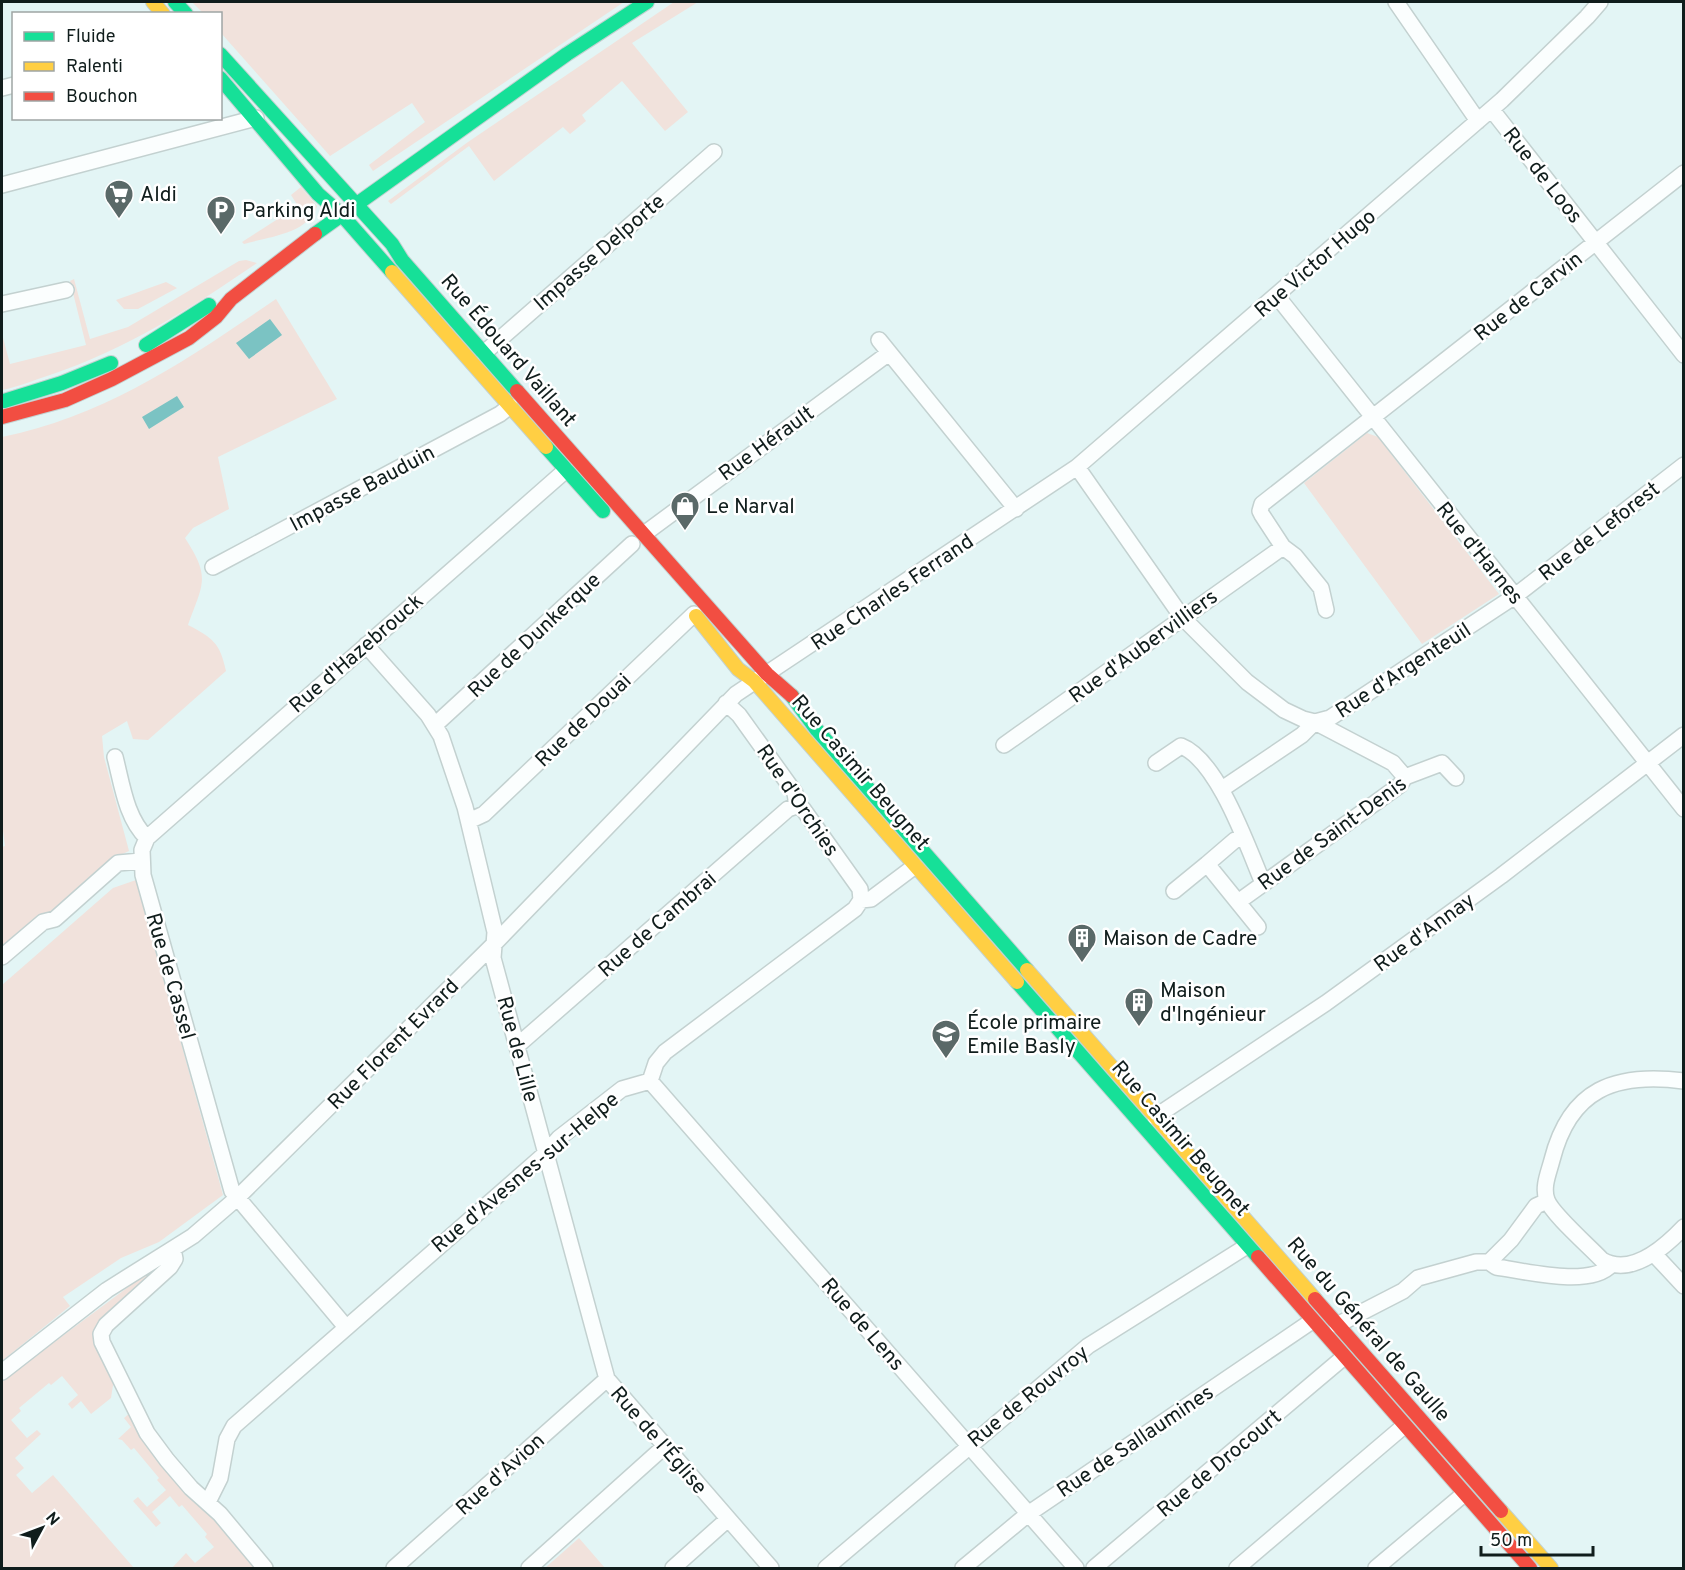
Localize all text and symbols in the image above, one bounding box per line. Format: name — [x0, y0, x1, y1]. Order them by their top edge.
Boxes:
legend — [12, 12, 222, 120]
text: Fluide — [66, 26, 115, 49]
text: Ralenti — [66, 56, 123, 79]
text: Bouchon — [66, 86, 138, 109]
street label: Rue de Loos — [1496, 122, 1588, 229]
supermarket icon: Aldi — [103, 178, 135, 220]
place label: Aldi — [140, 182, 177, 209]
street label: Impasse Delporte — [529, 189, 671, 317]
parking icon: Parking Aldi — [205, 194, 237, 236]
place label: Parking Aldi — [242, 198, 356, 225]
street label: Rue Victor Hugo — [1250, 204, 1382, 324]
street label: Rue de Carvin — [1469, 246, 1589, 348]
street label: Rue Édouard Vaillant — [434, 268, 583, 433]
street label: Rue Hérault — [714, 400, 820, 488]
street label: Impasse Bauduin — [286, 440, 440, 539]
street label: Rue de Leforest — [1534, 476, 1666, 588]
shop icon: Le Narval — [669, 490, 701, 532]
place label: Le Narval — [706, 494, 795, 521]
street label: Rue d'Harnes — [1429, 497, 1528, 611]
street label: Rue Charles Ferrand — [806, 529, 979, 658]
street label: Rue de Dunkerque — [463, 567, 607, 705]
street label: Rue d'Aubervilliers — [1064, 584, 1224, 710]
street label: Rue d'Hazebrouck — [284, 588, 430, 720]
street label: Rue d'Argenteuil — [1331, 617, 1477, 725]
street label: Rue de Douai — [530, 668, 638, 774]
street label: Rue Casimir Beugnet — [785, 689, 935, 856]
street label: Rue d'Orchies — [749, 740, 844, 862]
street label: Rue de Saint-Denis — [1253, 771, 1413, 897]
street label: Rue de Cambrai — [593, 866, 723, 984]
street label: Rue d'Annay — [1369, 888, 1481, 979]
street label: Rue de Cassel — [139, 910, 201, 1043]
building icon: Maison de Cadre — [1066, 922, 1098, 964]
place label: Maison de Cadre — [1103, 926, 1257, 953]
street label: Rue Florent Evrard — [323, 974, 465, 1116]
place label: Maison d'Ingénieur — [1160, 978, 1266, 1029]
building icon: Maison d'Ingénieur — [1123, 986, 1155, 1028]
street label: Rue de Lille — [489, 993, 544, 1106]
place label: École primaire Emile Basly — [967, 1009, 1101, 1061]
school or university icon: École primaire Emile Basly — [930, 1018, 962, 1060]
street label: Rue Casimir Beugnet — [1105, 1055, 1255, 1222]
street label: Rue d'Avesnes-sur-Helpe — [427, 1087, 625, 1260]
street label: Rue du Général de Gaulle — [1280, 1232, 1456, 1428]
street label: Rue de Lens — [814, 1273, 910, 1377]
street label: Rue de Rouvroy — [963, 1340, 1095, 1454]
street label: Rue de l'Église — [603, 1380, 713, 1501]
street label: Rue de Sallaumines — [1052, 1380, 1219, 1505]
street label: Rue de Drocourt — [1152, 1404, 1288, 1524]
street label: Rue d'Avion — [451, 1428, 551, 1522]
north arrow — [12, 1498, 72, 1558]
text: N — [40, 1509, 63, 1530]
scale bar — [1481, 1519, 1594, 1557]
text: 50 m — [1490, 1530, 1532, 1553]

